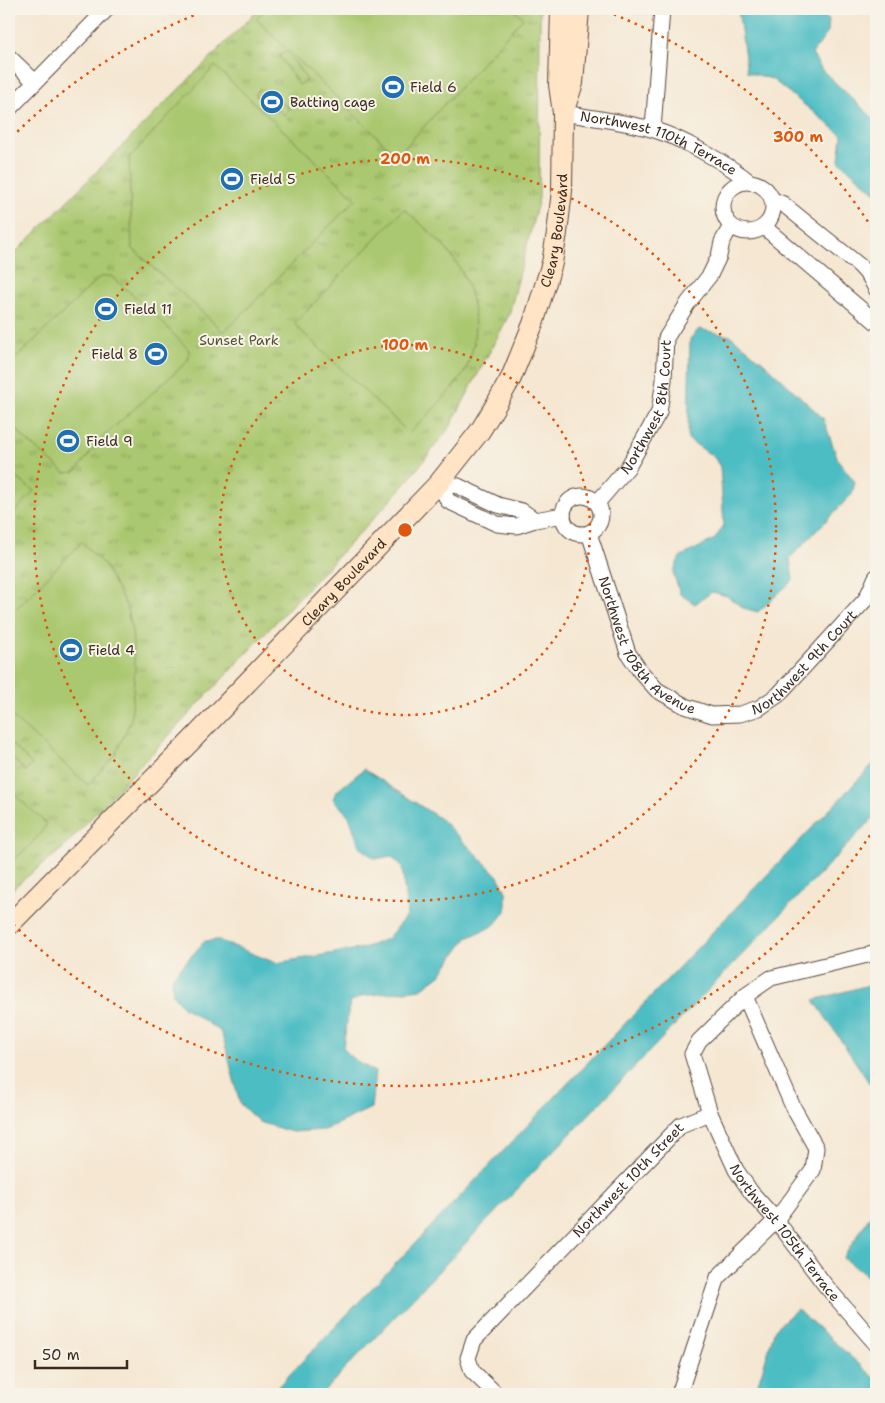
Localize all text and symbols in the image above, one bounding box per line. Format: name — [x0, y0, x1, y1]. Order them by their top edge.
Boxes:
sports icon: Field 6 — [380, 74, 406, 100]
place label: Field 6 — [410, 78, 457, 96]
sports icon: Batting cage — [259, 89, 285, 115]
place label: Batting cage — [290, 93, 376, 111]
street label: Northwest 110th Terrace — [579, 107, 741, 179]
text: 300 m — [773, 127, 823, 147]
text: 200 m — [380, 149, 430, 169]
sports icon: Field 5 — [219, 166, 245, 192]
place label: Field 5 — [250, 170, 296, 188]
street label: Cleary Boulevard — [536, 173, 571, 290]
sports icon: Field 11 — [93, 296, 119, 322]
place label: Field 11 — [124, 300, 172, 318]
park label: Sunset Park — [199, 331, 279, 349]
text: 100 m — [382, 335, 428, 355]
street label: Northwest 8th Court — [617, 339, 675, 478]
sports icon: Field 8 — [143, 341, 169, 367]
place label: Field 8 — [91, 345, 138, 363]
sports icon: Field 9 — [55, 428, 81, 454]
place label: Field 9 — [86, 432, 133, 450]
centre of rings — [396, 521, 414, 539]
street label: Cleary Boulevard — [297, 534, 390, 630]
street label: Northwest 108th Avenue — [595, 574, 698, 718]
street label: Northwest 9th Court — [749, 606, 861, 719]
sports icon: Field 4 — [58, 637, 84, 663]
place label: Field 4 — [88, 641, 135, 659]
street label: Northwest 10th Street — [569, 1119, 688, 1241]
street label: Northwest 105th Terrace — [726, 1161, 844, 1305]
scale bar — [35, 1338, 128, 1370]
text: 50 m — [42, 1345, 80, 1365]

